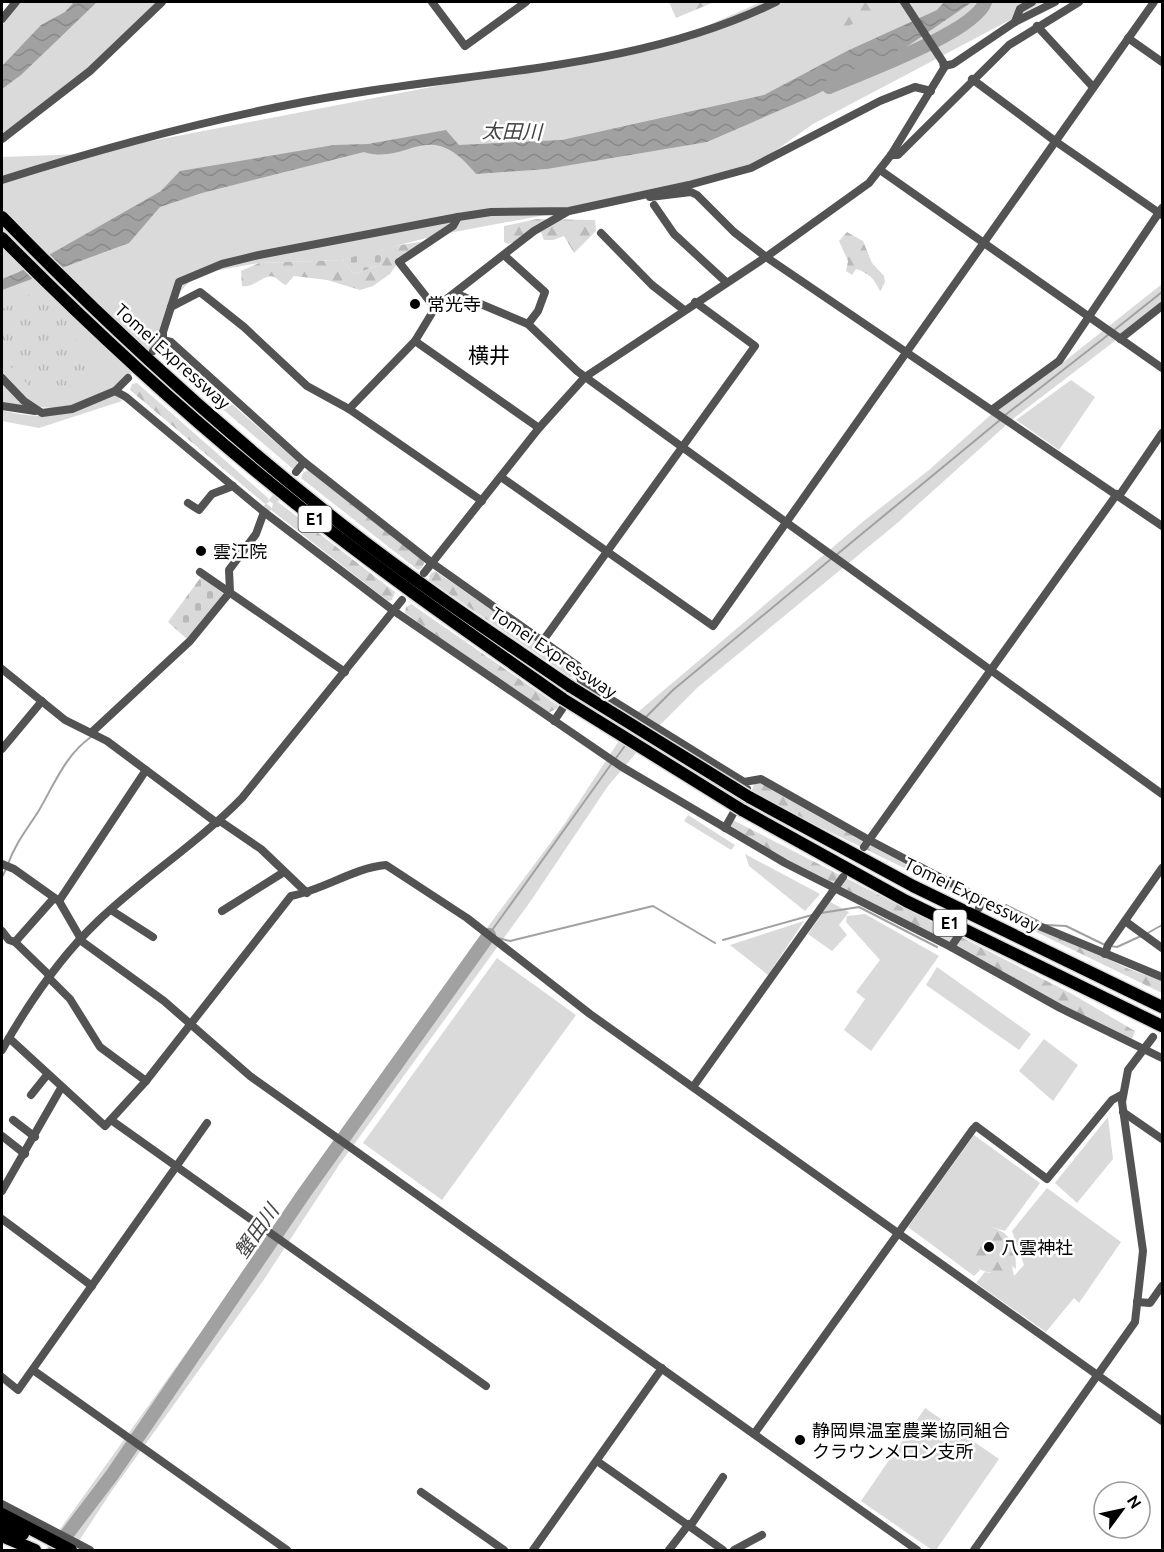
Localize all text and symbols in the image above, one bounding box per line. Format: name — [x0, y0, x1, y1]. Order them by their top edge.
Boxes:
water label: 太田川 — [482, 119, 544, 143]
place label: 常光寺 — [427, 294, 481, 314]
marker: 常光寺 — [408, 297, 422, 311]
street label: Tomei Expressway — [111, 299, 235, 413]
district label: 横井 — [468, 343, 510, 367]
road number: E1 — [298, 506, 332, 532]
place label: 雲江院 — [213, 541, 267, 561]
marker: 雲江院 — [194, 544, 208, 558]
street label: Tomei Expressway — [487, 602, 621, 702]
street label: Tomei Expressway — [901, 853, 1043, 936]
road number: E1 — [934, 910, 966, 936]
water label: 蟹田川 — [229, 1198, 284, 1262]
place label: 八雲神社 — [1001, 1237, 1073, 1257]
marker: 八雲神社 — [982, 1240, 996, 1254]
place label: 静岡県温室農業協同組合 クラウンメロン支所 — [812, 1420, 1010, 1461]
marker: 静岡県温室農業協同組合 クラウンメロン支所 — [793, 1433, 807, 1447]
north arrow — [1092, 1480, 1152, 1540]
text: N — [1124, 1492, 1145, 1512]

